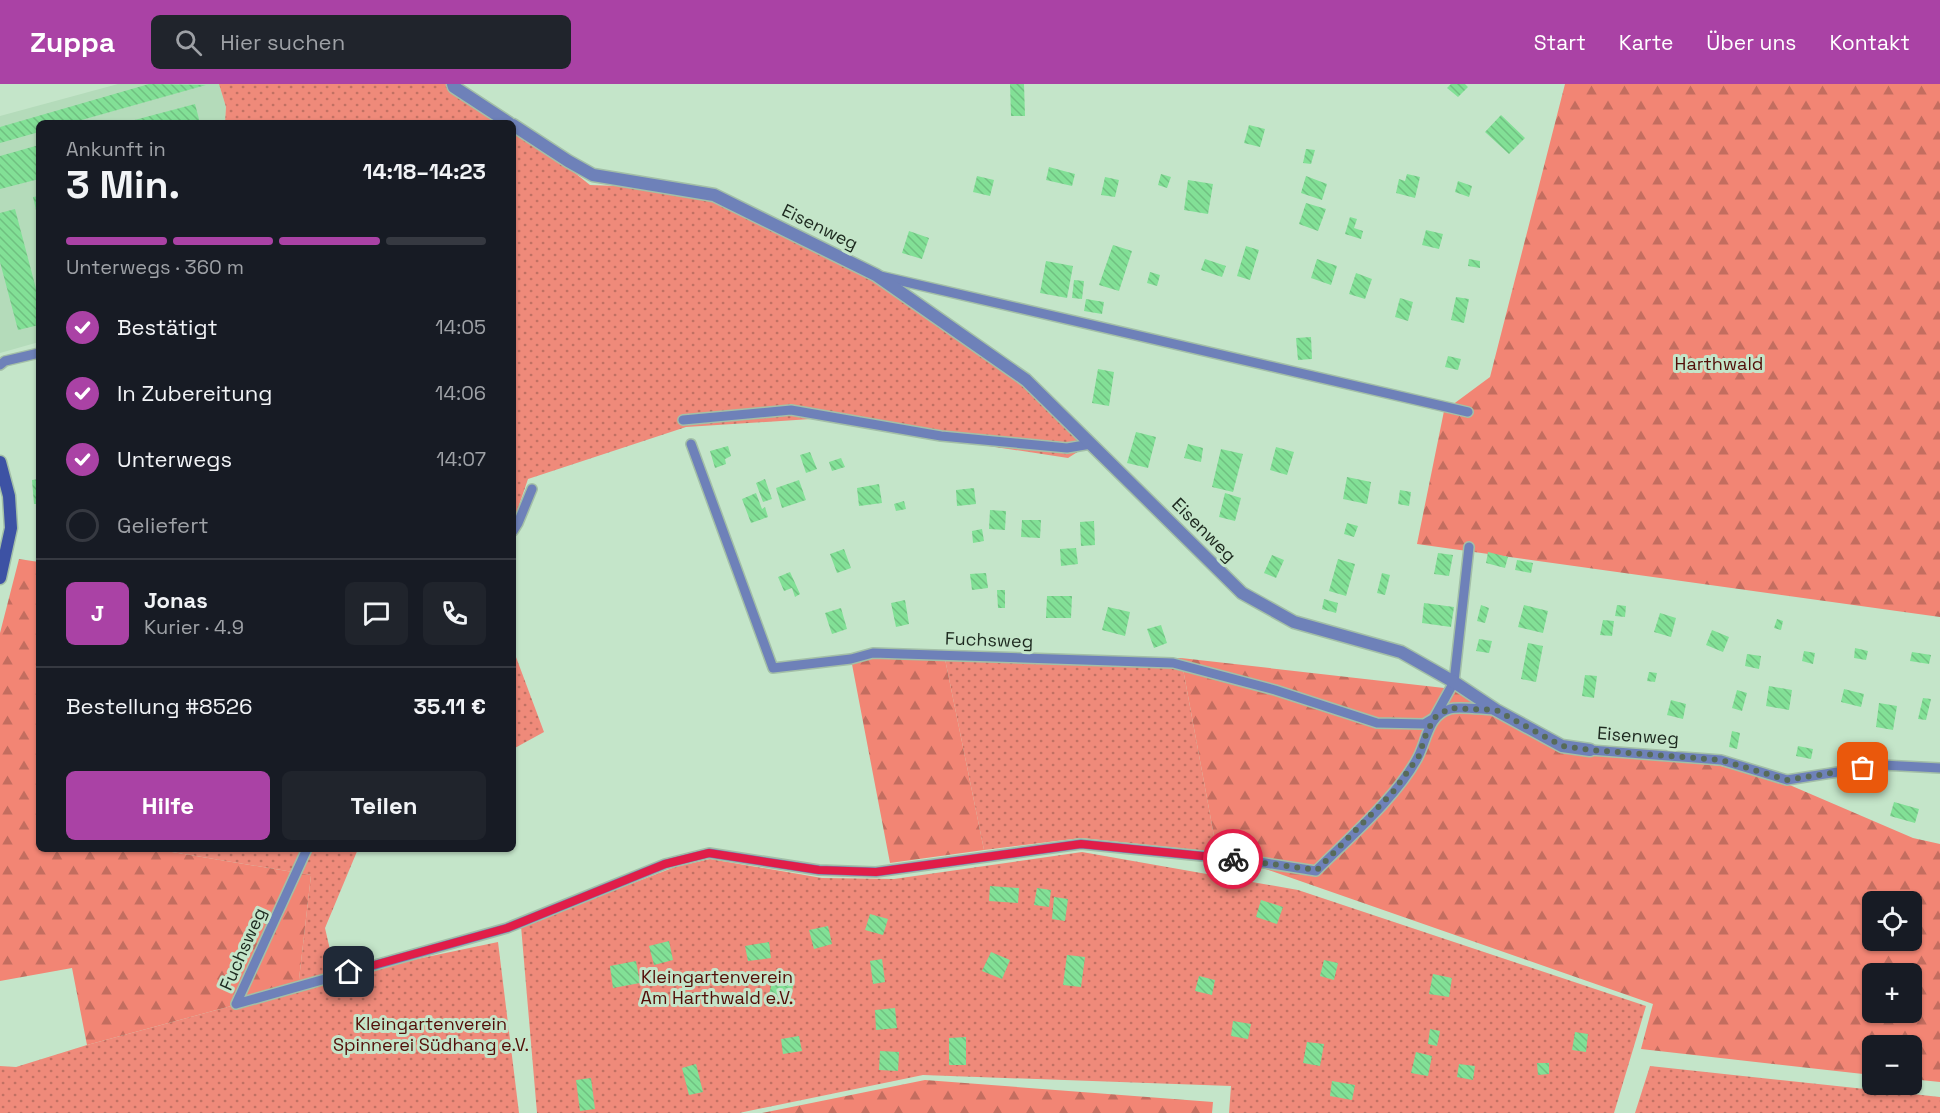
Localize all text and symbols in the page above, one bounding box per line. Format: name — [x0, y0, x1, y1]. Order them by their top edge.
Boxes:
search box — [151, 15, 571, 69]
text: Zuppa — [30, 24, 115, 60]
icon: search — [172, 26, 205, 59]
text: Hier suchen — [220, 28, 345, 56]
text: Start — [1534, 29, 1586, 56]
text: Karte — [1619, 29, 1673, 56]
text: Über uns — [1706, 29, 1796, 56]
text: Kontakt — [1829, 29, 1910, 56]
text: Ankunft in — [66, 136, 166, 162]
text: 14:18–14:23 — [363, 157, 486, 185]
text: 3 Min. — [66, 160, 180, 209]
street label: Eisenweg — [778, 198, 862, 255]
text: Unterwegs · 360 m — [66, 254, 244, 280]
icon: check — [66, 311, 99, 344]
text: Bestätigt — [117, 313, 218, 341]
text: 14:05 — [435, 314, 486, 340]
park label: Harthwald — [1675, 352, 1763, 375]
icon: check — [66, 377, 99, 410]
text: In Zubereitung — [117, 379, 272, 407]
text: 14:06 — [435, 380, 486, 406]
icon: check — [66, 443, 99, 476]
text: Unterwegs — [117, 445, 232, 473]
text: 14:07 — [436, 446, 486, 472]
street label: Eisenweg — [1167, 492, 1242, 567]
text: Geliefert — [117, 511, 209, 539]
button: chat — [345, 582, 408, 645]
button: phone — [423, 582, 486, 645]
text: Jonas — [144, 586, 208, 614]
text: J — [91, 599, 104, 627]
text: Kurier · 4.9 — [144, 614, 244, 640]
street label: Fuchsweg — [944, 626, 1034, 653]
text: Bestellung #8526 — [66, 692, 252, 720]
text: 35.11 € — [414, 692, 486, 720]
street label: Eisenweg — [1596, 721, 1680, 750]
pin — [1837, 742, 1888, 793]
icon: bag — [1846, 751, 1879, 784]
button: Hilfe — [66, 771, 270, 840]
button: Teilen — [282, 771, 486, 840]
courier — [1203, 829, 1263, 889]
icon: bike — [1217, 843, 1250, 876]
map controls — [1862, 891, 1922, 1095]
button: locate — [1862, 891, 1922, 951]
street label: Fuchsweg — [214, 904, 271, 994]
pin — [323, 946, 374, 997]
icon: home — [332, 955, 365, 988]
button: + — [1862, 963, 1922, 1023]
park label: Kleingartenverein Am Harthwald e.V. — [641, 965, 793, 1009]
park label: Kleingartenverein Spinnerei Südhang e.V. — [333, 1012, 529, 1056]
button: − — [1862, 1035, 1922, 1095]

